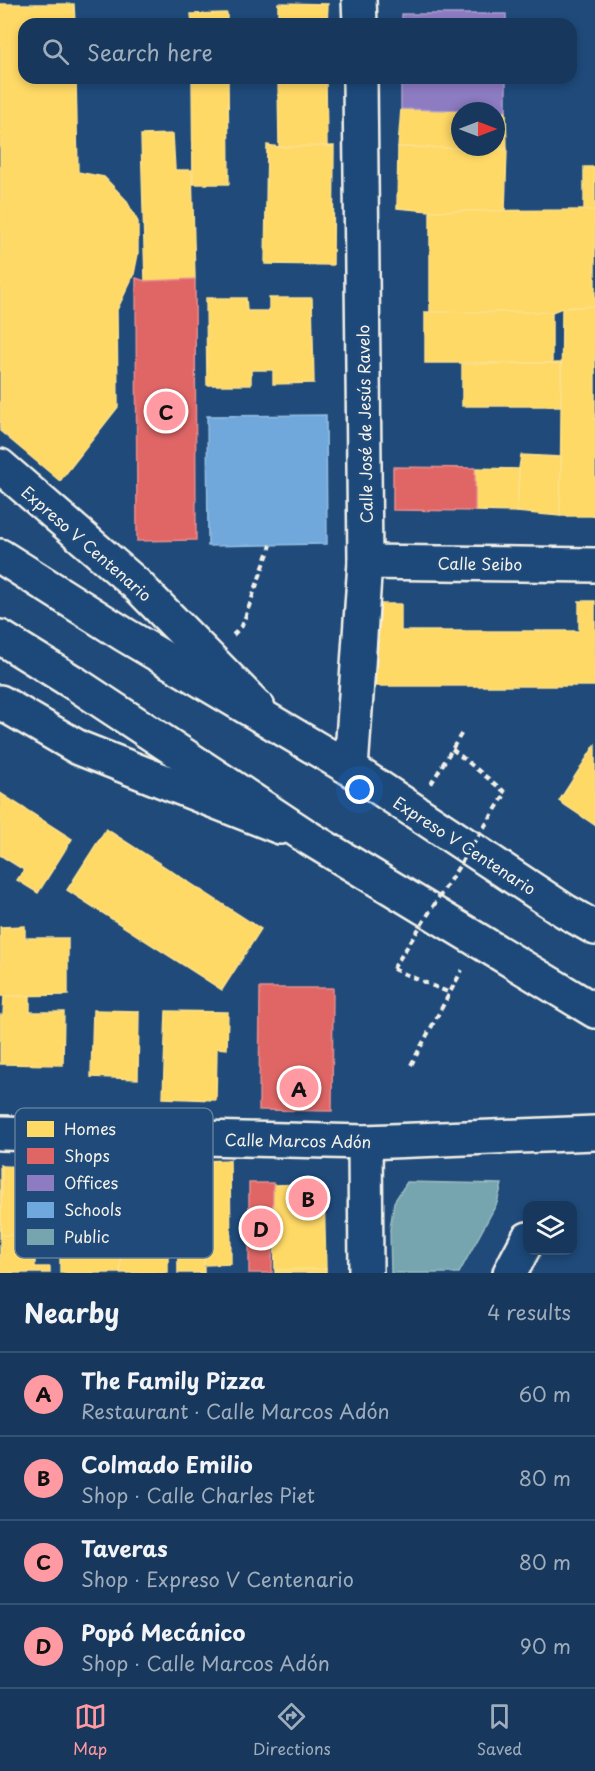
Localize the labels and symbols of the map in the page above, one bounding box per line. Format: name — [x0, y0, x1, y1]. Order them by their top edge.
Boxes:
north arrow — [451, 102, 505, 156]
street label: Calle José de Jesús Ravelo — [350, 324, 378, 523]
pin: C — [146, 388, 186, 434]
street label: Expreso V Centenario — [17, 480, 157, 606]
street label: Calle Seibo — [437, 550, 523, 576]
your location — [345, 775, 374, 804]
street label: Expreso V Centenario — [389, 790, 541, 900]
pin: A — [280, 1066, 318, 1110]
legend — [15, 1108, 213, 1258]
text: Homes — [64, 1116, 116, 1140]
street label: Calle Marcos Adón — [225, 1127, 371, 1153]
text: Shops — [64, 1143, 110, 1167]
text: Offices — [64, 1170, 118, 1194]
pin: B — [288, 1176, 328, 1220]
text: Schools — [64, 1197, 122, 1221]
pin: D — [242, 1206, 280, 1250]
text: Public — [64, 1224, 109, 1248]

